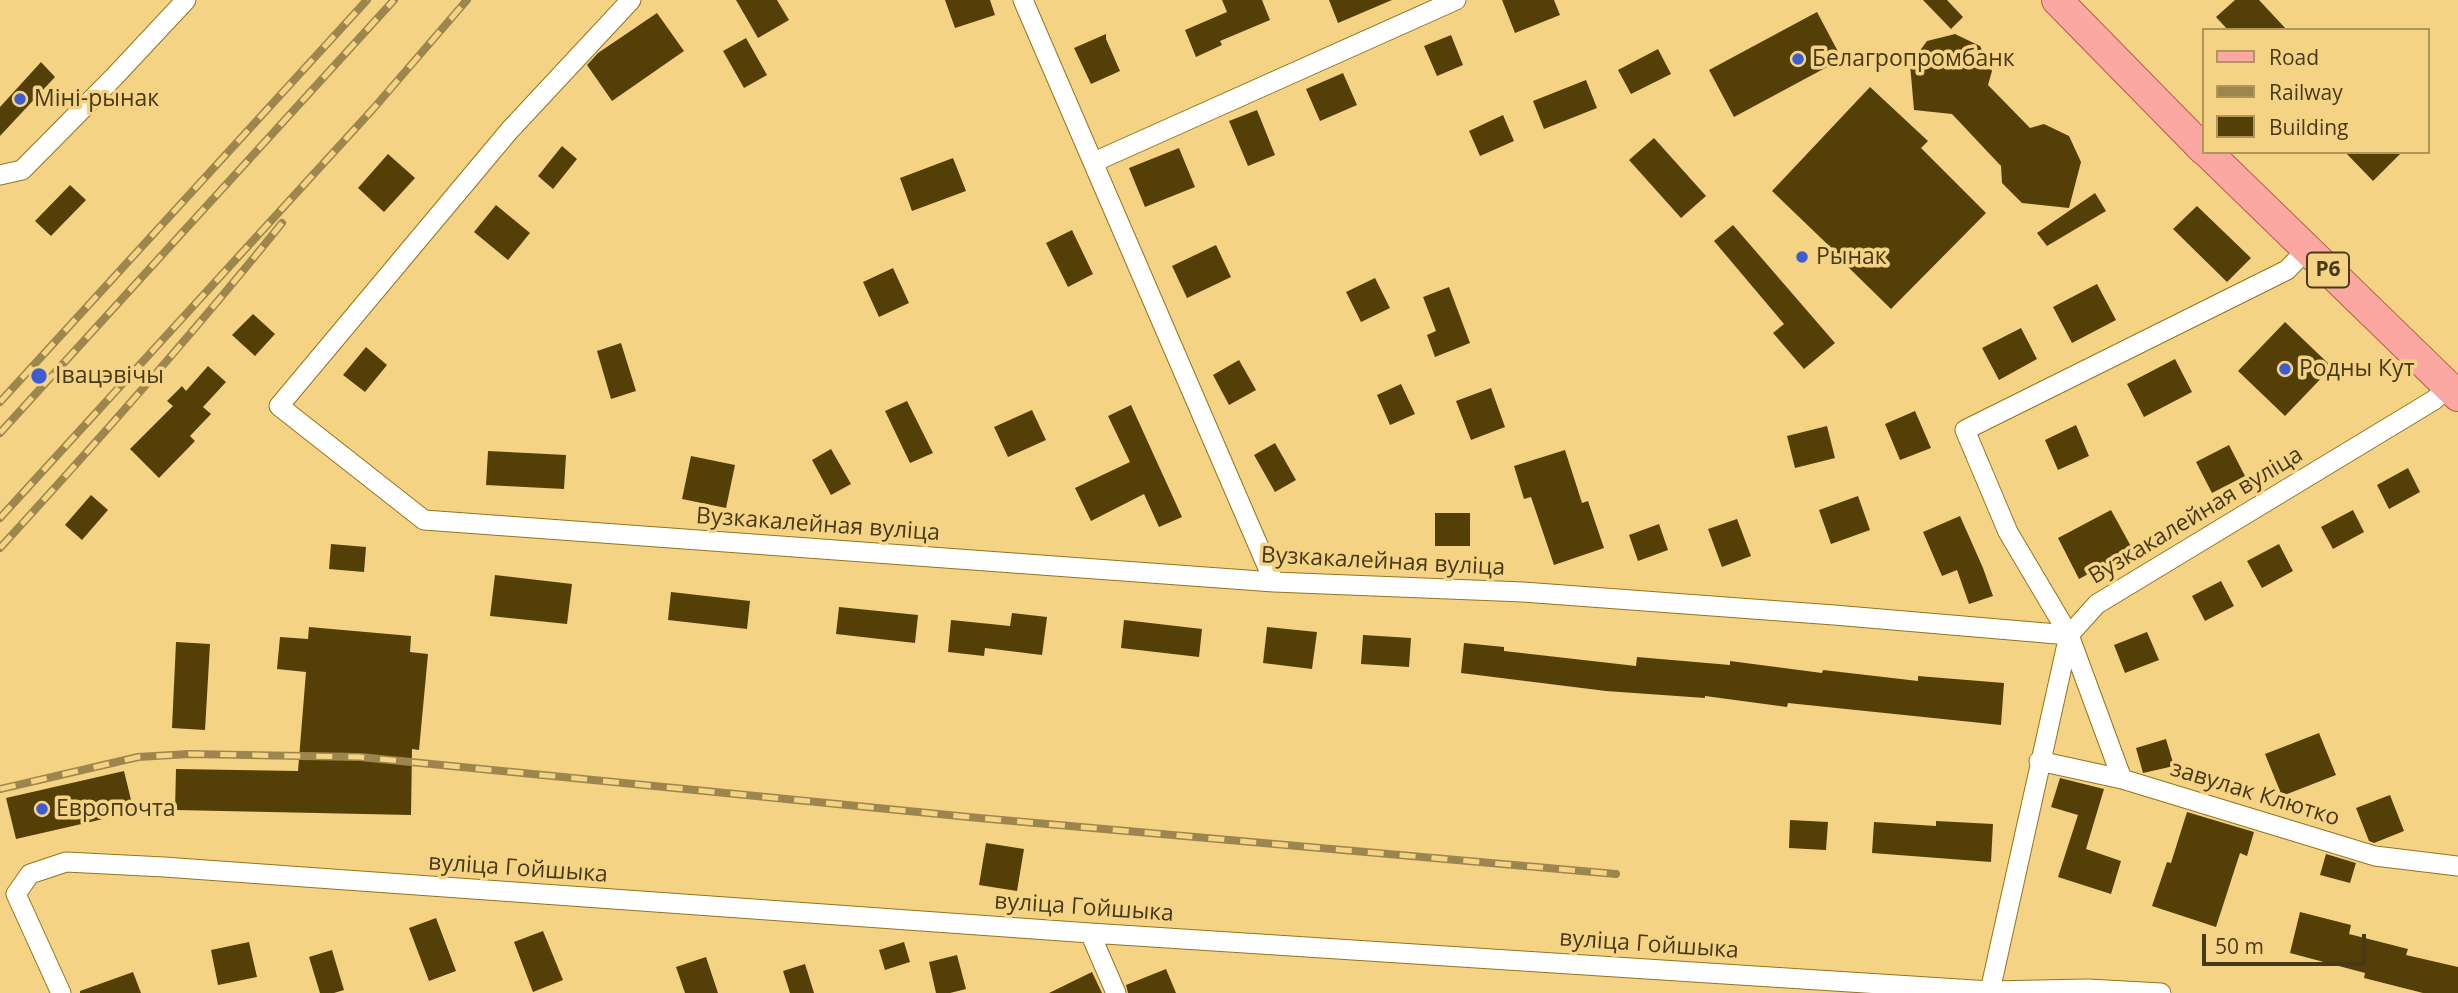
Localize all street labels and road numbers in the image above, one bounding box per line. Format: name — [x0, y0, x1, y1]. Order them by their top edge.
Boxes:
road number: Р6 — [2307, 252, 2349, 288]
street label: Вузкакалейная вуліца — [2084, 441, 2308, 591]
street label: Вузкакалейная вуліца — [695, 503, 941, 547]
street label: Вузкакалейная вуліца — [1260, 542, 1506, 582]
street label: завулак Клютко — [2167, 755, 2343, 833]
street label: вуліца Гойшыка — [427, 849, 609, 889]
street label: вуліца Гойшыка — [993, 888, 1175, 928]
street label: вуліца Гойшыка — [1558, 925, 1740, 965]

